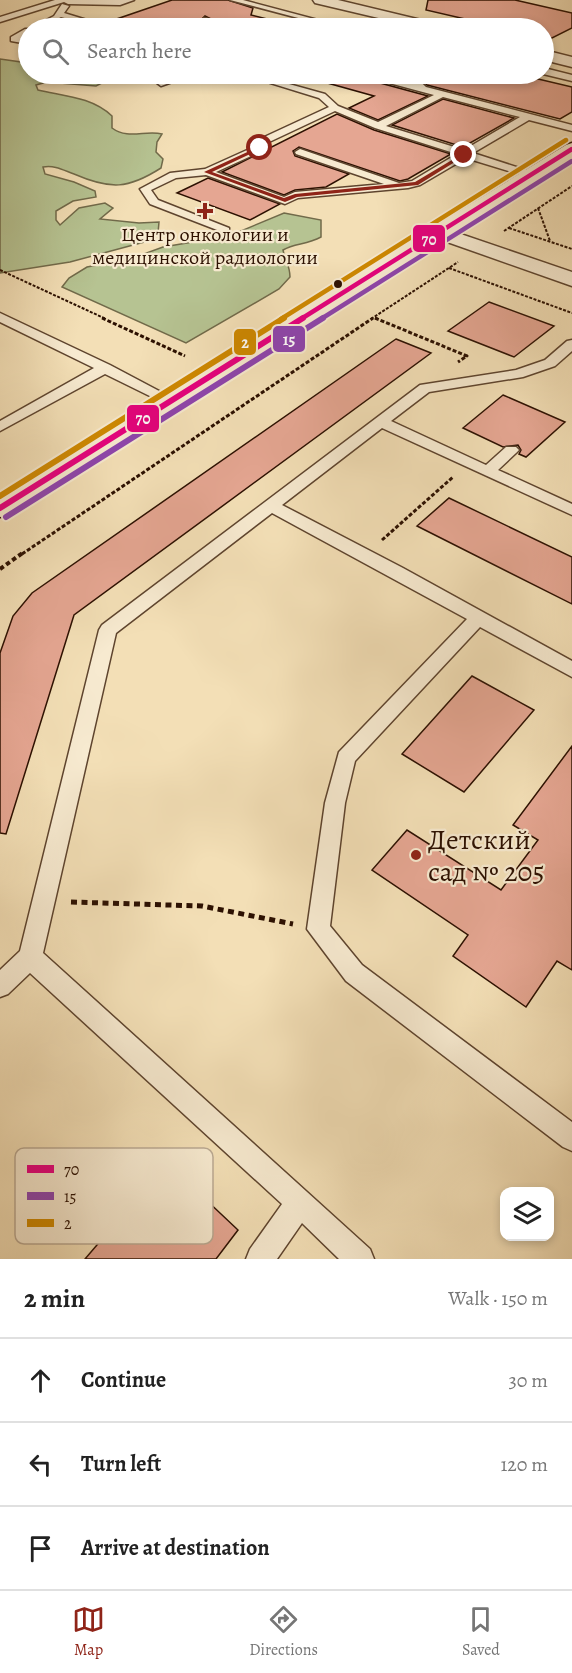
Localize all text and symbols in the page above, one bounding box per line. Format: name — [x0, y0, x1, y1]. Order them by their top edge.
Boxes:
search box — [18, 18, 554, 84]
icon: search — [39, 35, 72, 68]
text: Search here — [87, 36, 192, 66]
route start — [246, 134, 272, 160]
route end — [450, 141, 476, 167]
marker: Центр онкологии и медицинской радиологии — [196, 202, 214, 220]
place label: Центр онкологии и медицинской радиологии — [92, 221, 318, 271]
line badge: 70 — [412, 224, 446, 253]
text: 70 — [422, 229, 436, 251]
unlabelled marker — [332, 278, 344, 290]
line badge: 15 — [272, 325, 306, 353]
line badge: 2 — [233, 328, 257, 356]
text: 15 — [283, 329, 295, 351]
text: 2 — [241, 332, 249, 354]
line badge: 70 — [126, 404, 160, 433]
text: 70 — [136, 408, 150, 430]
place label: Детский сад № 205 — [428, 821, 545, 891]
marker: Детский сад № 205 — [409, 848, 423, 862]
legend — [15, 1148, 213, 1244]
text: 70 — [64, 1159, 79, 1181]
text: 15 — [64, 1186, 76, 1208]
map controls — [500, 1187, 554, 1241]
button: layers — [500, 1187, 554, 1241]
text: 2 — [64, 1213, 72, 1235]
text: 2 min — [24, 1281, 85, 1316]
text: Walk · 150 m — [448, 1285, 548, 1312]
icon: ahead — [24, 1364, 57, 1397]
text: Continue — [81, 1365, 166, 1395]
text: 30 m — [508, 1367, 548, 1394]
icon: left — [24, 1448, 57, 1481]
text: Turn left — [81, 1449, 161, 1479]
text: 120 m — [500, 1451, 548, 1478]
icon: arrive — [24, 1532, 57, 1565]
text: Arrive at destination — [81, 1533, 270, 1563]
tab: Map — [72, 1603, 105, 1661]
tab: Directions — [249, 1603, 318, 1661]
tab: Saved — [462, 1603, 500, 1661]

